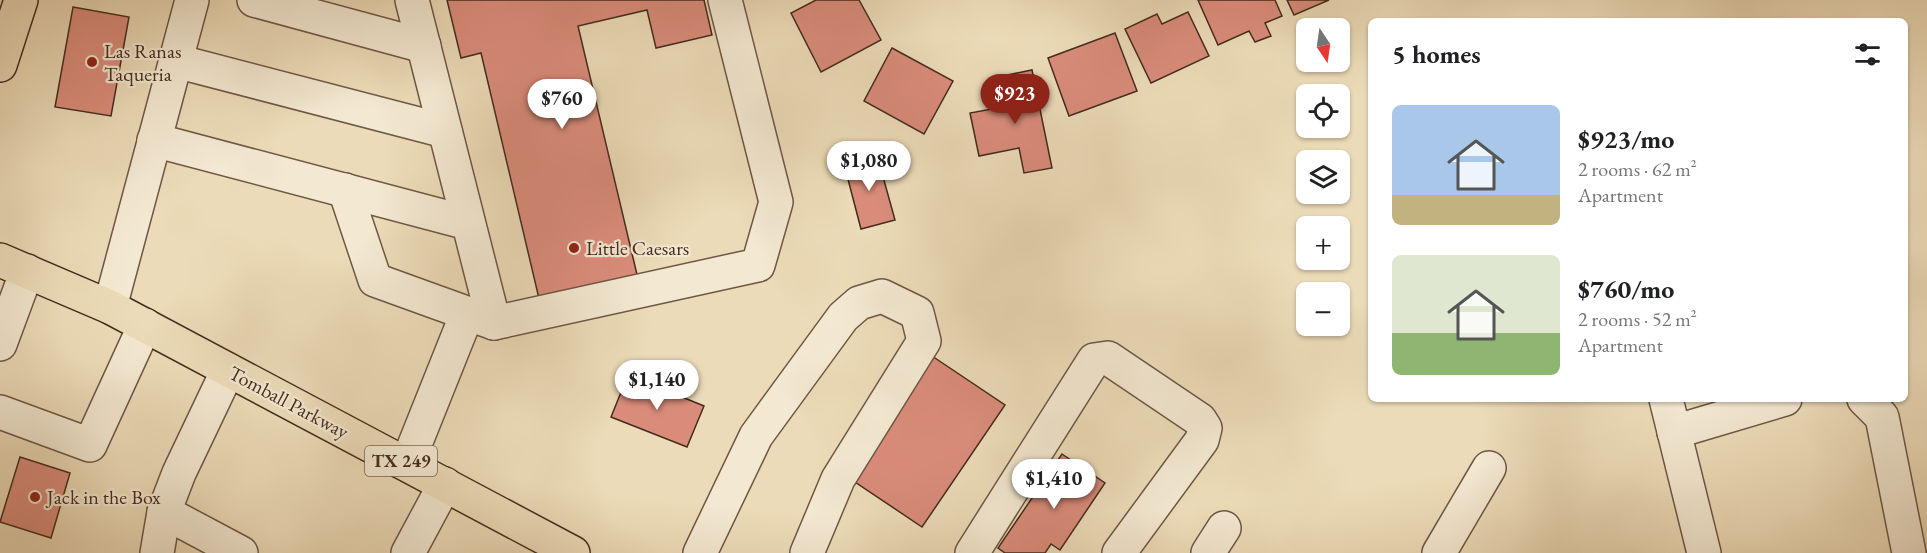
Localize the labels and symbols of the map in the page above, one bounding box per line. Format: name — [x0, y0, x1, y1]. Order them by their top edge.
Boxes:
north arrow — [1296, 18, 1350, 72]
place label: Las Ranas Taqueria — [104, 38, 181, 87]
marker: Las Ranas Taqueria — [85, 55, 99, 69]
pin: $923 — [979, 74, 1051, 125]
pin: $760 — [526, 79, 598, 130]
pin: $1,080 — [820, 141, 918, 192]
place label: Little Caesars — [586, 235, 689, 261]
marker: Little Caesars — [567, 241, 581, 255]
street label: Tomball Parkway — [225, 359, 354, 445]
pin: $1,140 — [608, 360, 706, 411]
road number: TX 249 — [365, 446, 437, 476]
pin: $1,410 — [1005, 459, 1103, 510]
place label: Jack in the Box — [45, 484, 161, 510]
marker: Jack in the Box — [28, 490, 42, 504]

